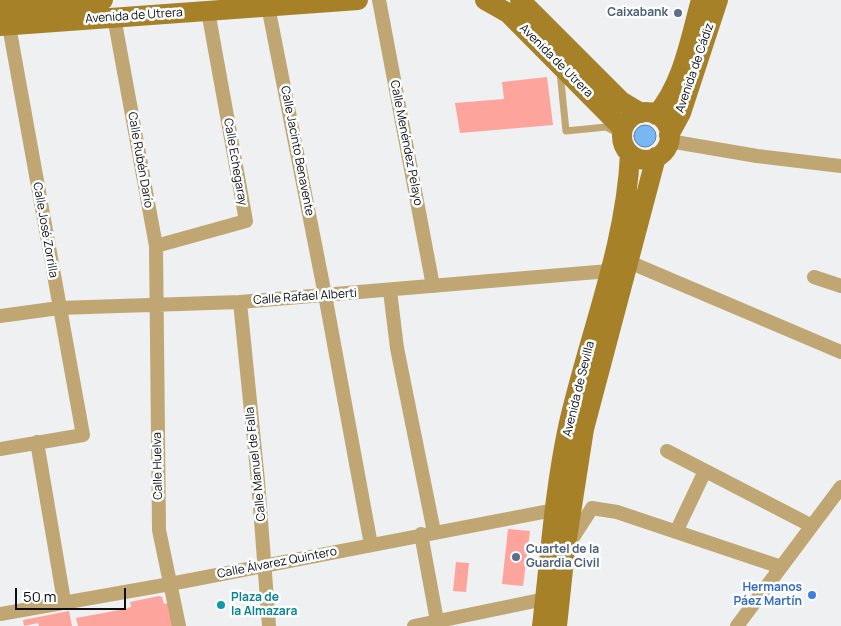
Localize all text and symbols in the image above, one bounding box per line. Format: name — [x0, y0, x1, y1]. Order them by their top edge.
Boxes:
street label: Avenida de Utrera — [85, 5, 183, 27]
place label: Caixabank — [607, 6, 668, 20]
marker: Caixabank — [672, 7, 684, 19]
street label: Avenida de Utrera — [516, 21, 596, 101]
street label: Avenida de Cádiz — [673, 21, 717, 115]
street label: Calle Menéndez Pelayo — [387, 79, 425, 207]
street label: Calle Jacinto Benavente — [277, 85, 317, 217]
street label: Calle Rubén Darío — [124, 111, 156, 209]
street label: Calle Echegaray — [220, 117, 250, 207]
street label: Calle José Zorrilla — [30, 181, 60, 279]
street label: Calle Rafael Alberti — [253, 286, 357, 308]
street label: Avenida de Sevilla — [560, 340, 598, 438]
street label: Calle Manuel de Falla — [243, 406, 269, 522]
street label: Calle Huelva — [150, 432, 166, 500]
place label: Cuartel de la Guardia Civil — [526, 543, 600, 571]
street label: Calle Álvarez Quintero — [216, 544, 338, 582]
marker: Cuartel de la Guardia Civil — [510, 551, 522, 563]
scale bar — [18, 578, 129, 610]
place label: Hermanos Páez Martín — [734, 581, 802, 609]
text: 50 m — [23, 586, 57, 607]
marker: Hermanos Páez Martín — [806, 589, 818, 601]
place label: Plaza de la Almazara — [231, 591, 297, 619]
marker: Plaza de la Almazara — [215, 599, 227, 611]

